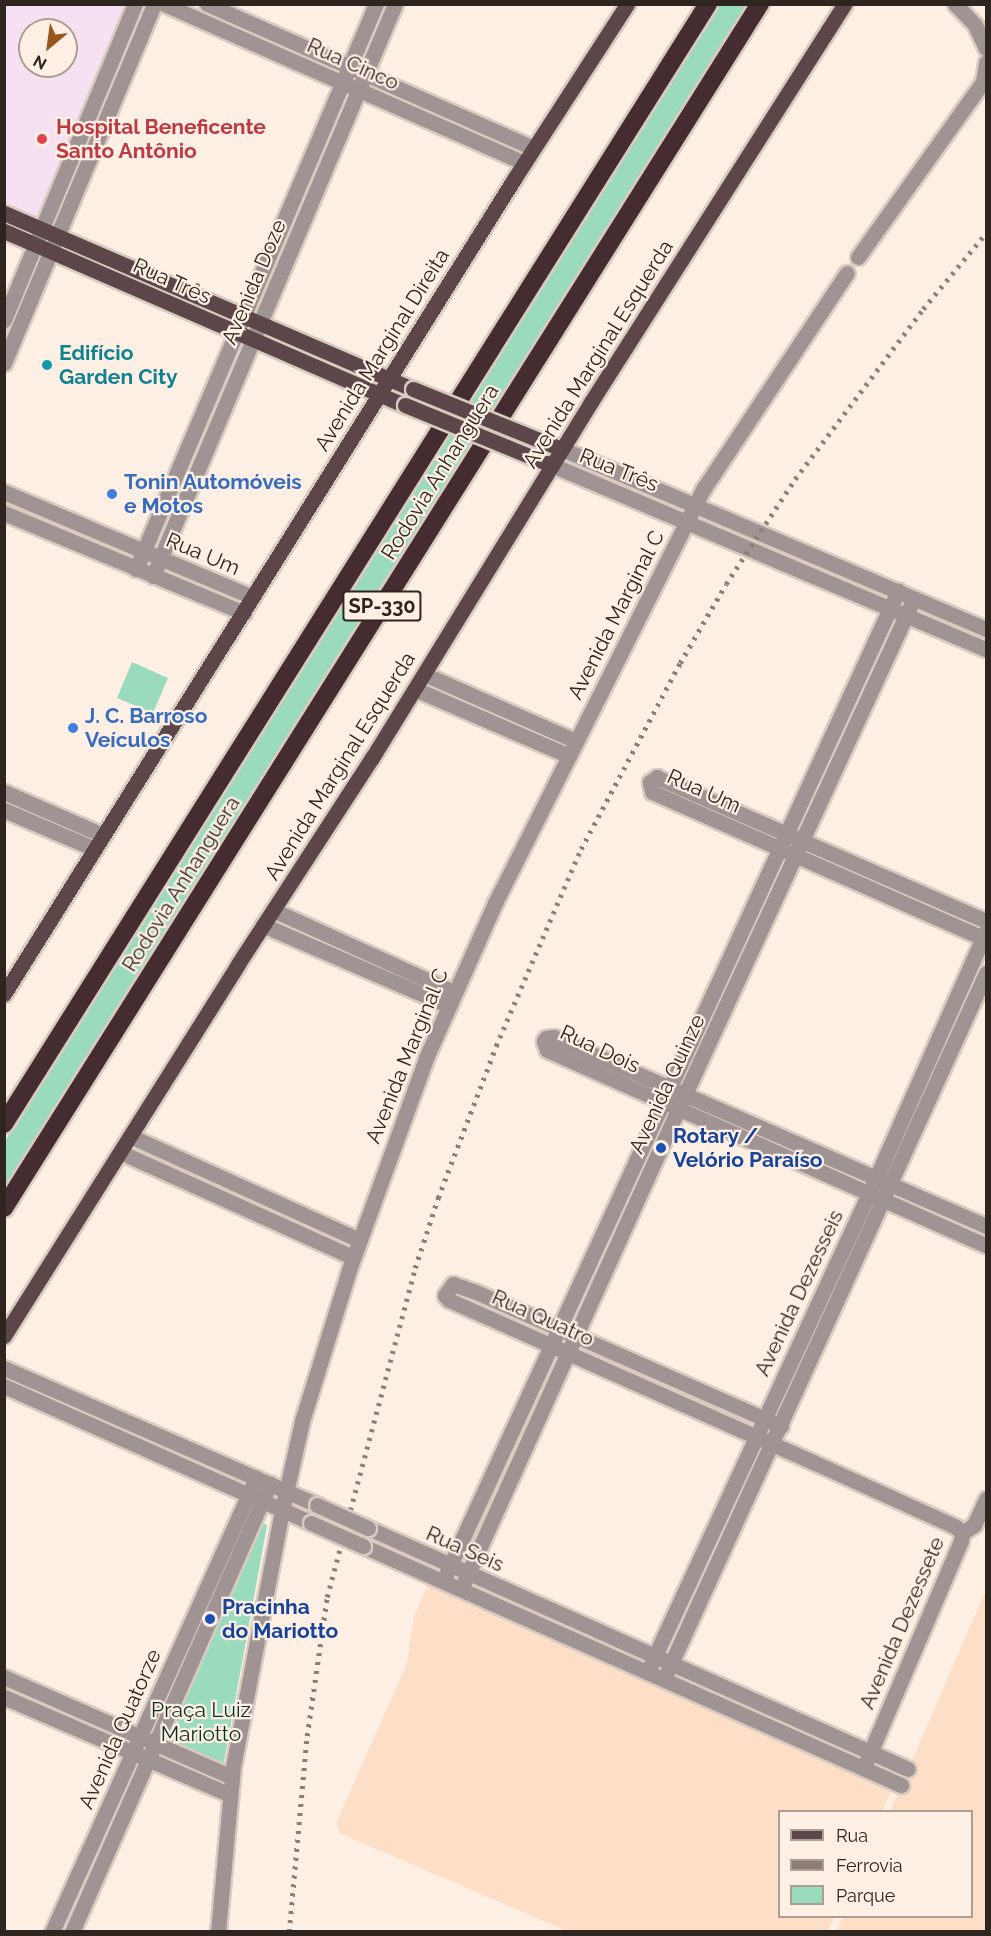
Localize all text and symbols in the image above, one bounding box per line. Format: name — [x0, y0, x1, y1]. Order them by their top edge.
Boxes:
north arrow — [18, 18, 78, 78]
street label: Rua Cinco — [303, 33, 403, 95]
text: N — [30, 51, 50, 74]
place label: Hospital Beneficente Santo Antônio — [56, 114, 266, 164]
marker: Hospital Beneficente Santo Antônio — [33, 130, 51, 148]
street label: Avenida Doze — [216, 216, 292, 348]
street label: Avenida Marginal Esquerda — [517, 235, 679, 473]
street label: Avenida Marginal Direita — [309, 244, 455, 456]
street label: Rua Três — [129, 253, 215, 309]
place label: Edifício Garden City — [59, 340, 177, 390]
marker: Edifício Garden City — [40, 358, 54, 372]
street label: Rodovia Anhanguera — [376, 379, 504, 565]
street label: Rua Três — [576, 443, 662, 497]
place label: Tonin Automóveis e Motos — [124, 469, 302, 519]
marker: Tonin Automóveis e Motos — [105, 487, 119, 501]
street label: Avenida Marginal C — [562, 526, 670, 704]
street label: Rua Um — [162, 527, 244, 581]
road number: SP-330 — [342, 589, 422, 623]
street label: Avenida Marginal Esquerda — [259, 647, 421, 885]
place label: J. C. Barroso Veículos — [85, 703, 207, 753]
marker: J. C. Barroso Veículos — [66, 721, 80, 735]
street label: Rua Um — [663, 764, 745, 818]
street label: Rodovia Anhanguera — [117, 791, 245, 977]
street label: Avenida Marginal C — [360, 965, 454, 1147]
street label: Avenida Quinze — [624, 1010, 710, 1158]
street label: Rua Dois — [556, 1020, 644, 1078]
place label: Rotary / Velório Paraíso — [673, 1123, 823, 1173]
marker: Rotary / Velório Paraíso — [654, 1141, 668, 1155]
street label: Avenida Dezesseis — [749, 1206, 849, 1380]
street label: Rua Quatro — [488, 1284, 598, 1352]
street label: Rua Seis — [422, 1521, 508, 1577]
street label: Avenida Dezessete — [854, 1533, 950, 1713]
place label: Pracinha do Mariotto — [222, 1594, 338, 1644]
marker: Pracinha do Mariotto — [203, 1612, 217, 1626]
street label: Avenida Quatorze — [74, 1645, 166, 1813]
park label: Praça Luiz Mariotto — [151, 1697, 251, 1747]
legend — [778, 1810, 973, 1918]
text: Rua — [836, 1825, 868, 1846]
text: Ferrovia — [836, 1855, 903, 1876]
text: Parque — [836, 1885, 895, 1906]

